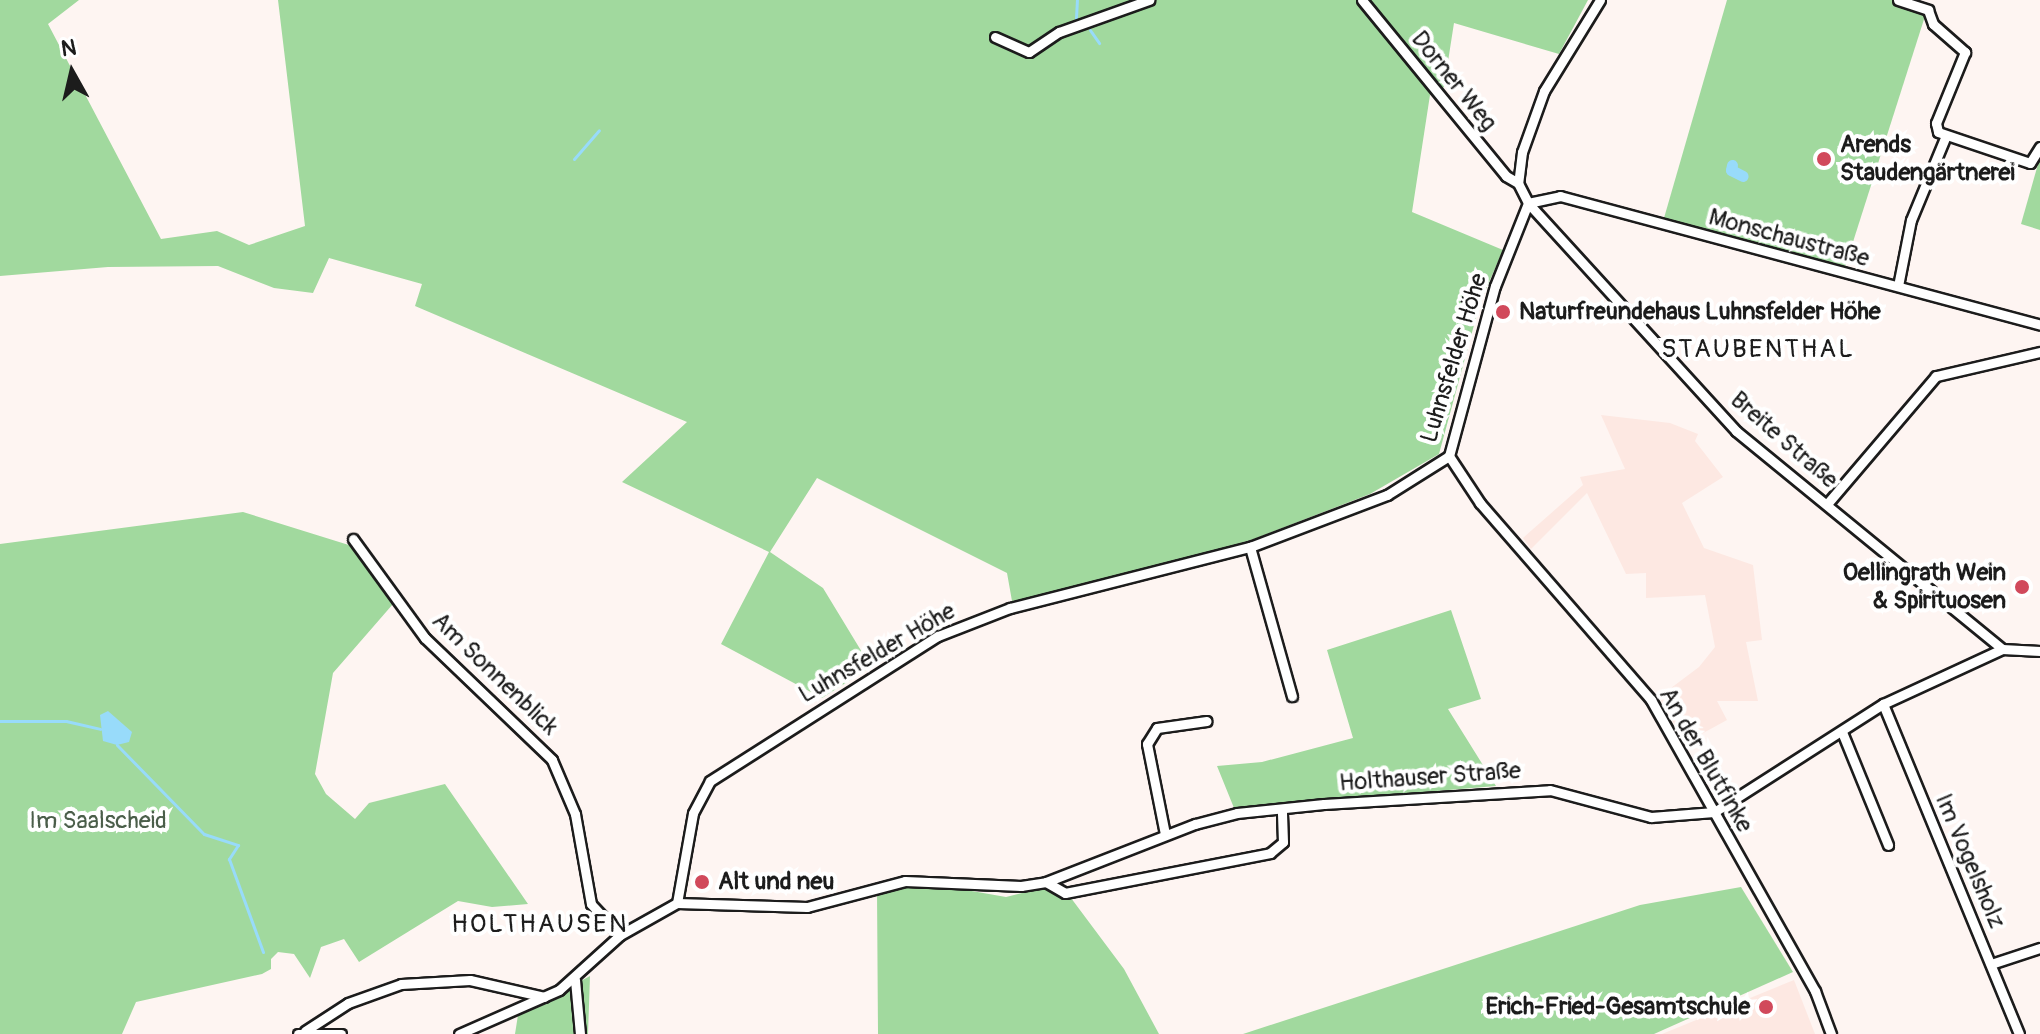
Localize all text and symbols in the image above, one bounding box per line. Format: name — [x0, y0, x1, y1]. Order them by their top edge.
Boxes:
street label: Dorner Weg — [1405, 25, 1503, 137]
north arrow — [32, 32, 112, 112]
text: N — [59, 33, 78, 63]
place label: Arends Staudengärtnerei — [1840, 131, 2015, 187]
marker: Arends Staudengärtnerei — [1815, 150, 1833, 168]
street label: Monschaustraße — [1706, 203, 1872, 273]
street label: Luhnsfelder Höhe — [1415, 270, 1493, 446]
place label: Naturfreundehaus Luhnsfelder Höhe — [1519, 298, 1881, 326]
marker: Naturfreundehaus Luhnsfelder Höhe — [1494, 303, 1512, 321]
district label: STAUBENTHAL — [1661, 334, 1855, 366]
street label: Breite Straße — [1724, 386, 1844, 494]
place label: Oellingrath Wein & Spirituosen — [1843, 559, 2006, 615]
marker: Oellingrath Wein & Spirituosen — [2013, 578, 2031, 596]
street label: Luhnsfelder Höhe — [794, 597, 960, 709]
street label: Am Sonnenblick — [426, 607, 564, 741]
street label: An der Blutfinke — [1653, 682, 1759, 838]
street label: Holthauser Straße — [1338, 756, 1522, 798]
street label: Im Vogelsholz — [1929, 789, 2011, 933]
park label: Im Saalscheid — [29, 807, 167, 835]
place label: Alt und neu — [718, 868, 834, 896]
marker: Alt und neu — [693, 873, 711, 891]
district label: HOLTHAUSEN — [451, 909, 629, 941]
place label: Erich-Fried-Gesamtschule — [1485, 993, 1750, 1021]
marker: Erich-Fried-Gesamtschule — [1757, 998, 1775, 1016]

